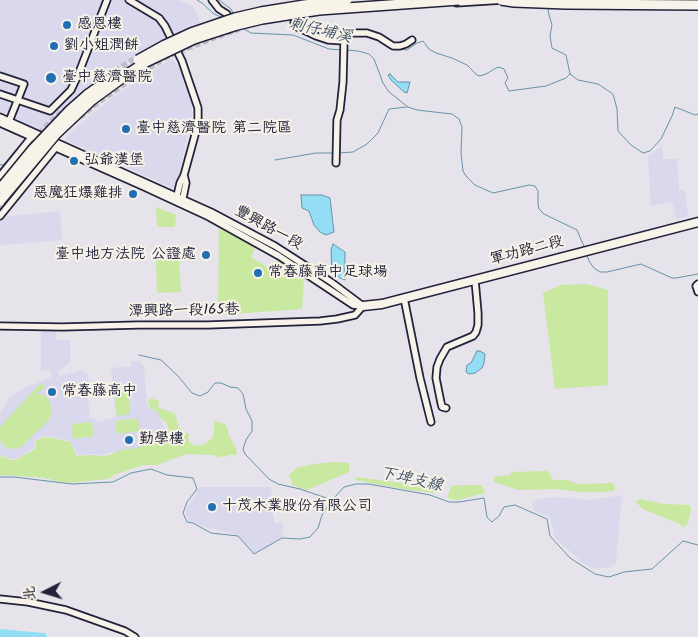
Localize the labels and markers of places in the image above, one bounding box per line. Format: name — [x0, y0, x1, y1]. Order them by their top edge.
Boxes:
place label: 感恩樓 — [77, 16, 122, 34]
marker: 感恩樓 — [61, 19, 73, 31]
place label: 劉小姐潤餅 — [64, 37, 139, 55]
marker: 劉小姐潤餅 — [48, 40, 60, 52]
place label: 臺中慈濟醫院 — [62, 69, 152, 87]
marker: 臺中慈濟醫院 — [44, 71, 58, 85]
place label: 臺中慈濟醫院 第二院區 — [136, 120, 292, 138]
marker: 臺中慈濟醫院 第二院區 — [120, 123, 132, 135]
place label: 弘爺漢堡 — [84, 152, 144, 170]
marker: 弘爺漢堡 — [68, 155, 80, 167]
place label: 惡魔狂爆雞排 — [33, 185, 123, 203]
marker: 惡魔狂爆雞排 — [127, 188, 139, 200]
place label: 臺中地方法院 公證處 — [55, 246, 196, 264]
marker: 臺中地方法院 公證處 — [200, 249, 212, 261]
place label: 常春藤高中足球場 — [268, 264, 388, 282]
marker: 常春藤高中足球場 — [252, 267, 264, 279]
place label: 常春藤高中 — [62, 383, 137, 401]
marker: 常春藤高中 — [46, 386, 58, 398]
place label: 勤學樓 — [139, 431, 184, 449]
marker: 勤學樓 — [123, 434, 135, 446]
place label: 十茂木業股份有限公司 — [222, 498, 372, 516]
marker: 十茂木業股份有限公司 — [206, 501, 218, 513]

